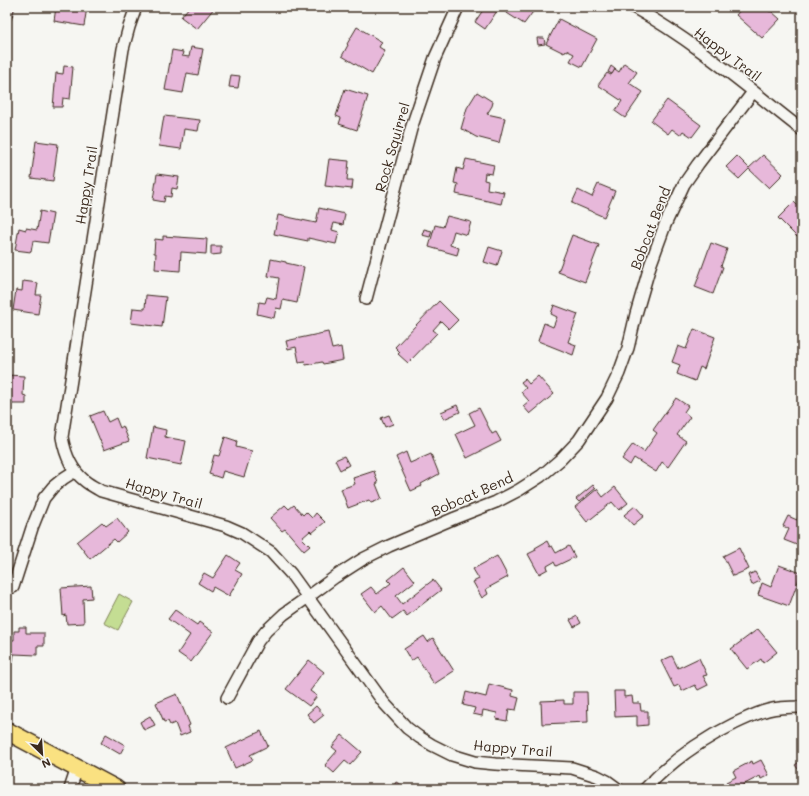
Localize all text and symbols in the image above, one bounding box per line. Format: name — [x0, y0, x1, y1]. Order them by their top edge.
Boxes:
street label: Happy Trail — [691, 23, 765, 85]
street label: Rock Squirrel — [370, 100, 414, 194]
street label: Happy Trail — [70, 144, 102, 226]
street label: Bobcat Bend — [625, 184, 675, 272]
street label: Bobcat Bend — [428, 467, 516, 520]
street label: Happy Trail — [123, 473, 205, 513]
north arrow — [22, 734, 62, 774]
street label: Happy Trail — [473, 735, 553, 761]
text: N — [39, 755, 53, 772]

